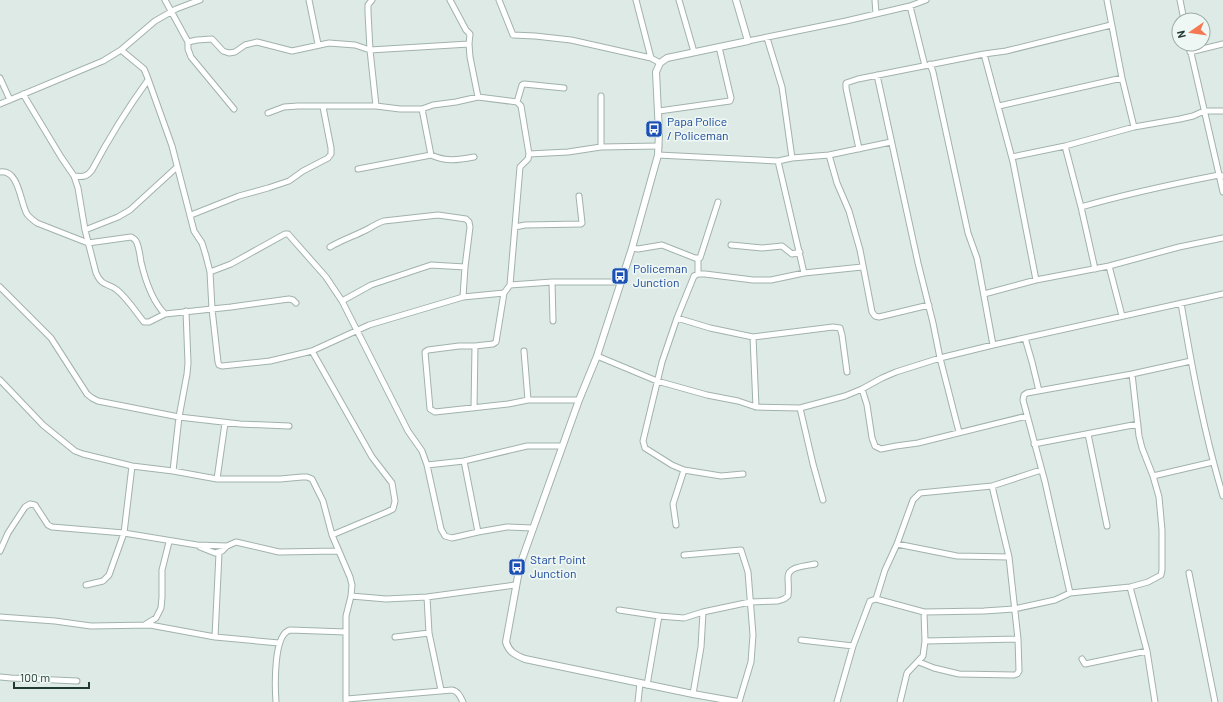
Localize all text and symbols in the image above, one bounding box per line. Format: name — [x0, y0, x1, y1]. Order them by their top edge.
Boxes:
north arrow — [1171, 12, 1211, 52]
text: N — [1174, 29, 1188, 39]
place label: Papa Police / Policeman — [667, 114, 729, 142]
bus stop icon: Papa Police / Policeman — [644, 119, 664, 139]
place label: Policeman Junction — [633, 261, 687, 289]
bus stop icon: Policeman Junction — [610, 266, 630, 286]
place label: Start Point Junction — [530, 552, 586, 580]
bus stop icon: Start Point Junction — [507, 557, 527, 577]
scale bar — [14, 664, 89, 690]
text: 100 m — [20, 670, 50, 684]

